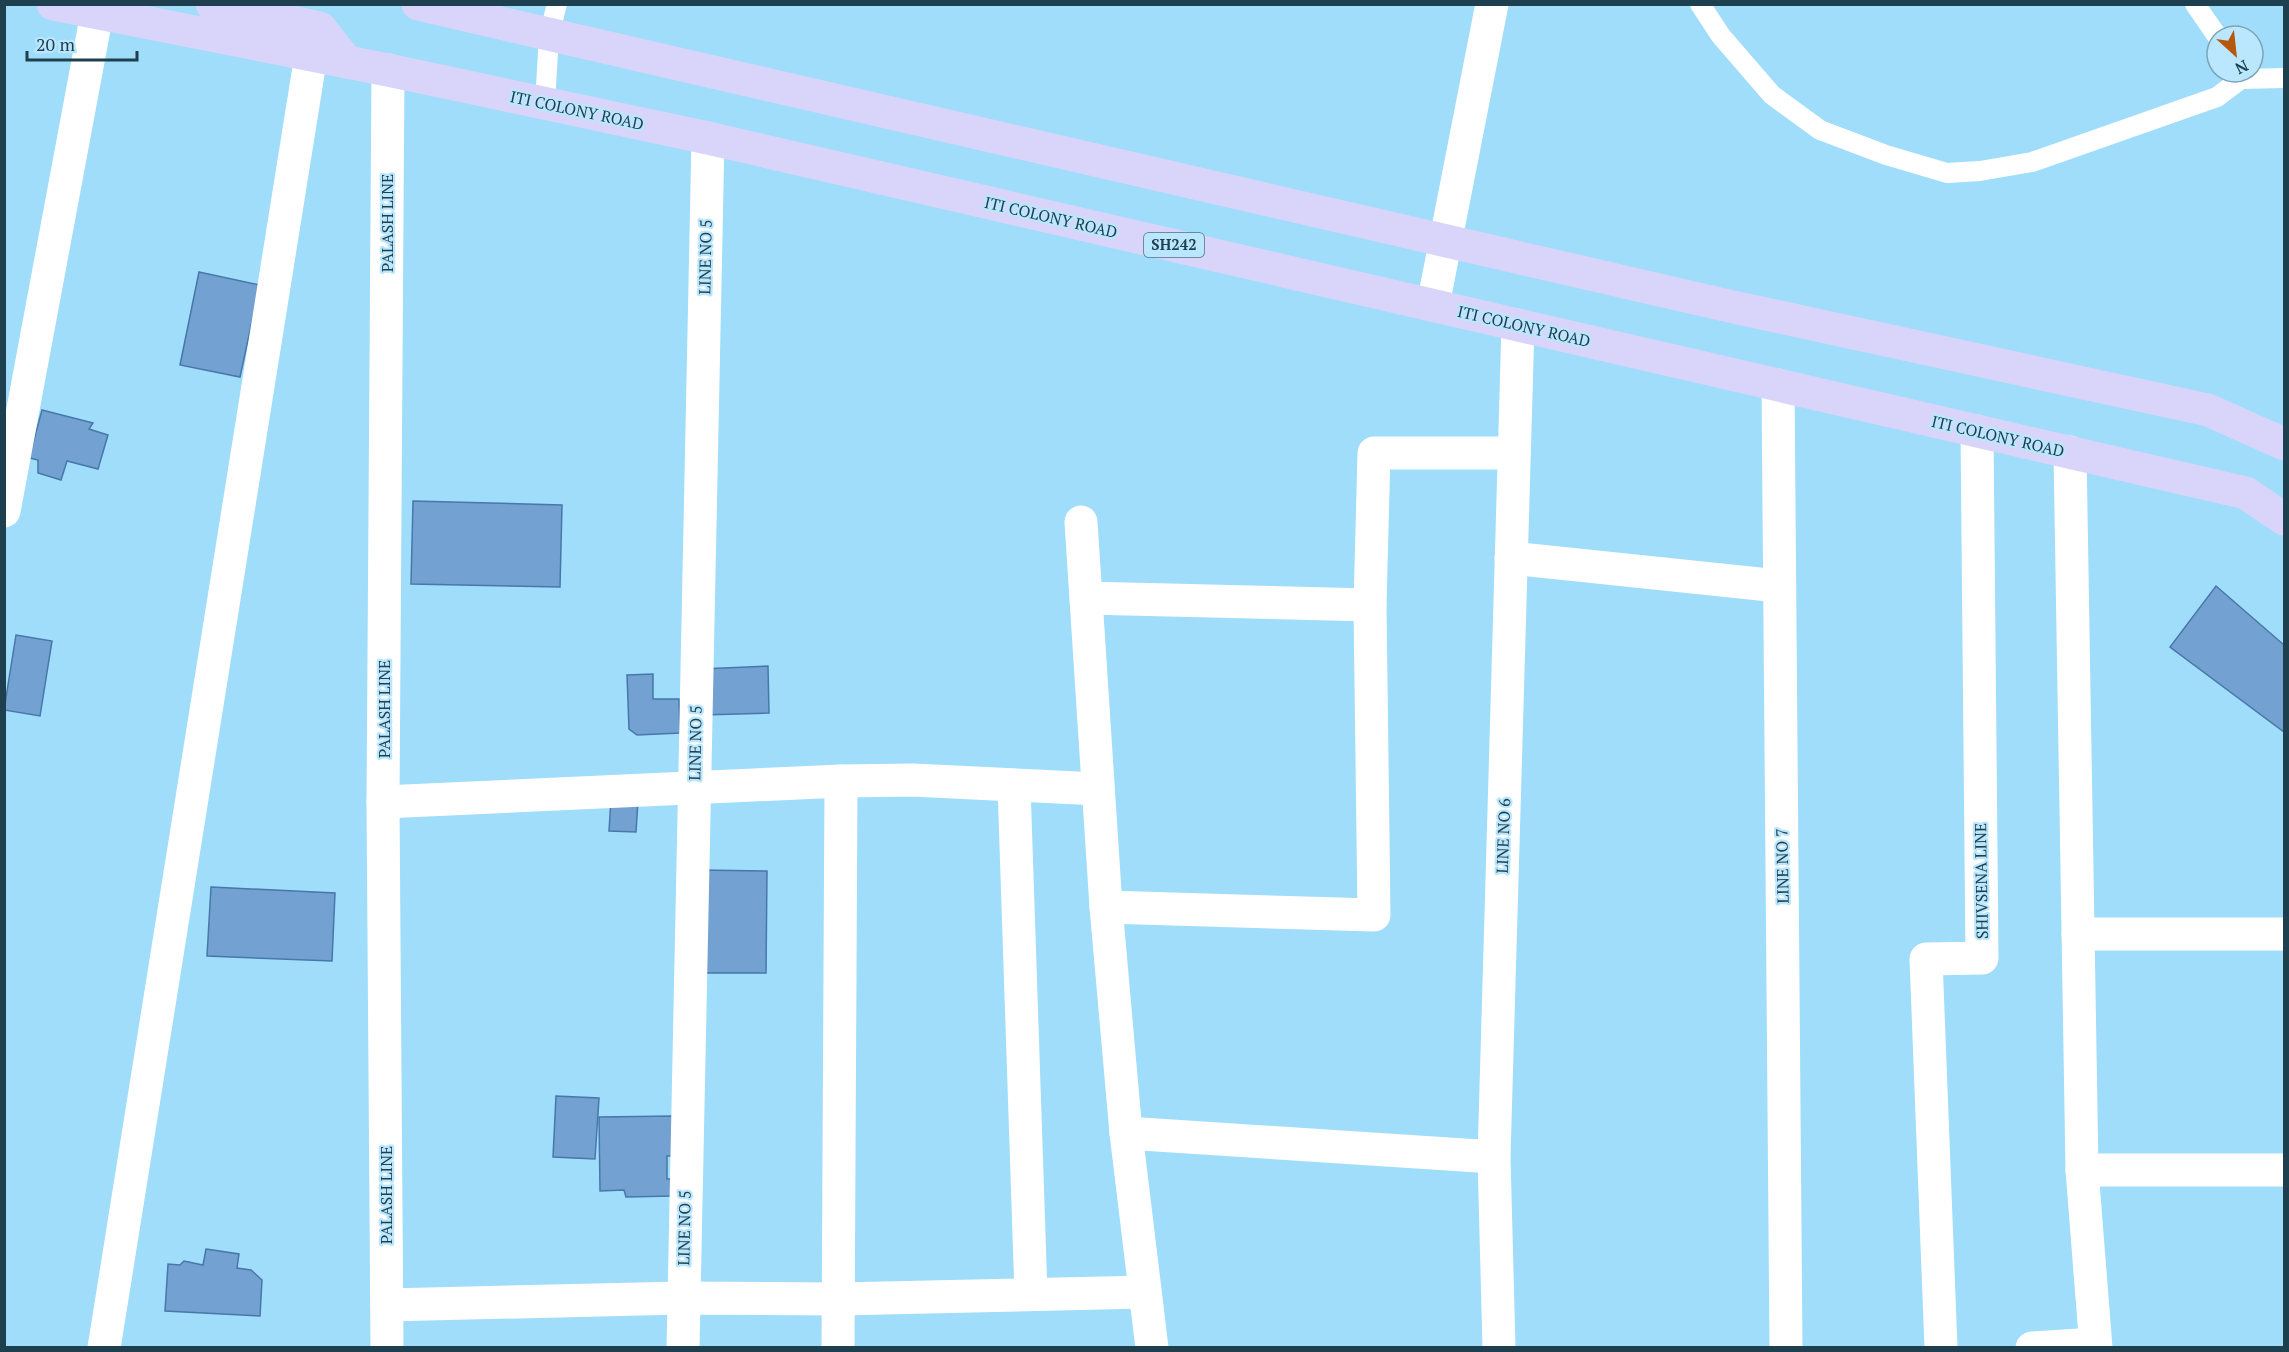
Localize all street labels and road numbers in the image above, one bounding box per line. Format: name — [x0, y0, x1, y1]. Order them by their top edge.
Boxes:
street label: ITI COLONY ROAD — [508, 85, 646, 135]
street label: PALASH LINE — [376, 174, 398, 272]
street label: ITI COLONY ROAD — [982, 191, 1120, 243]
street label: LINE NO 5 — [693, 219, 717, 295]
road number: SH242 — [1144, 233, 1204, 257]
street label: ITI COLONY ROAD — [1455, 300, 1593, 352]
street label: ITI COLONY ROAD — [1929, 410, 2067, 462]
street label: PALASH LINE — [373, 660, 395, 758]
street label: LINE NO 5 — [683, 705, 707, 781]
street label: LINE NO 6 — [1491, 798, 1515, 874]
street label: SHIVSENA LINE — [1969, 823, 1993, 939]
street label: LINE NO 7 — [1770, 828, 1794, 904]
street label: PALASH LINE — [375, 1146, 397, 1244]
street label: LINE NO 5 — [672, 1190, 696, 1266]

